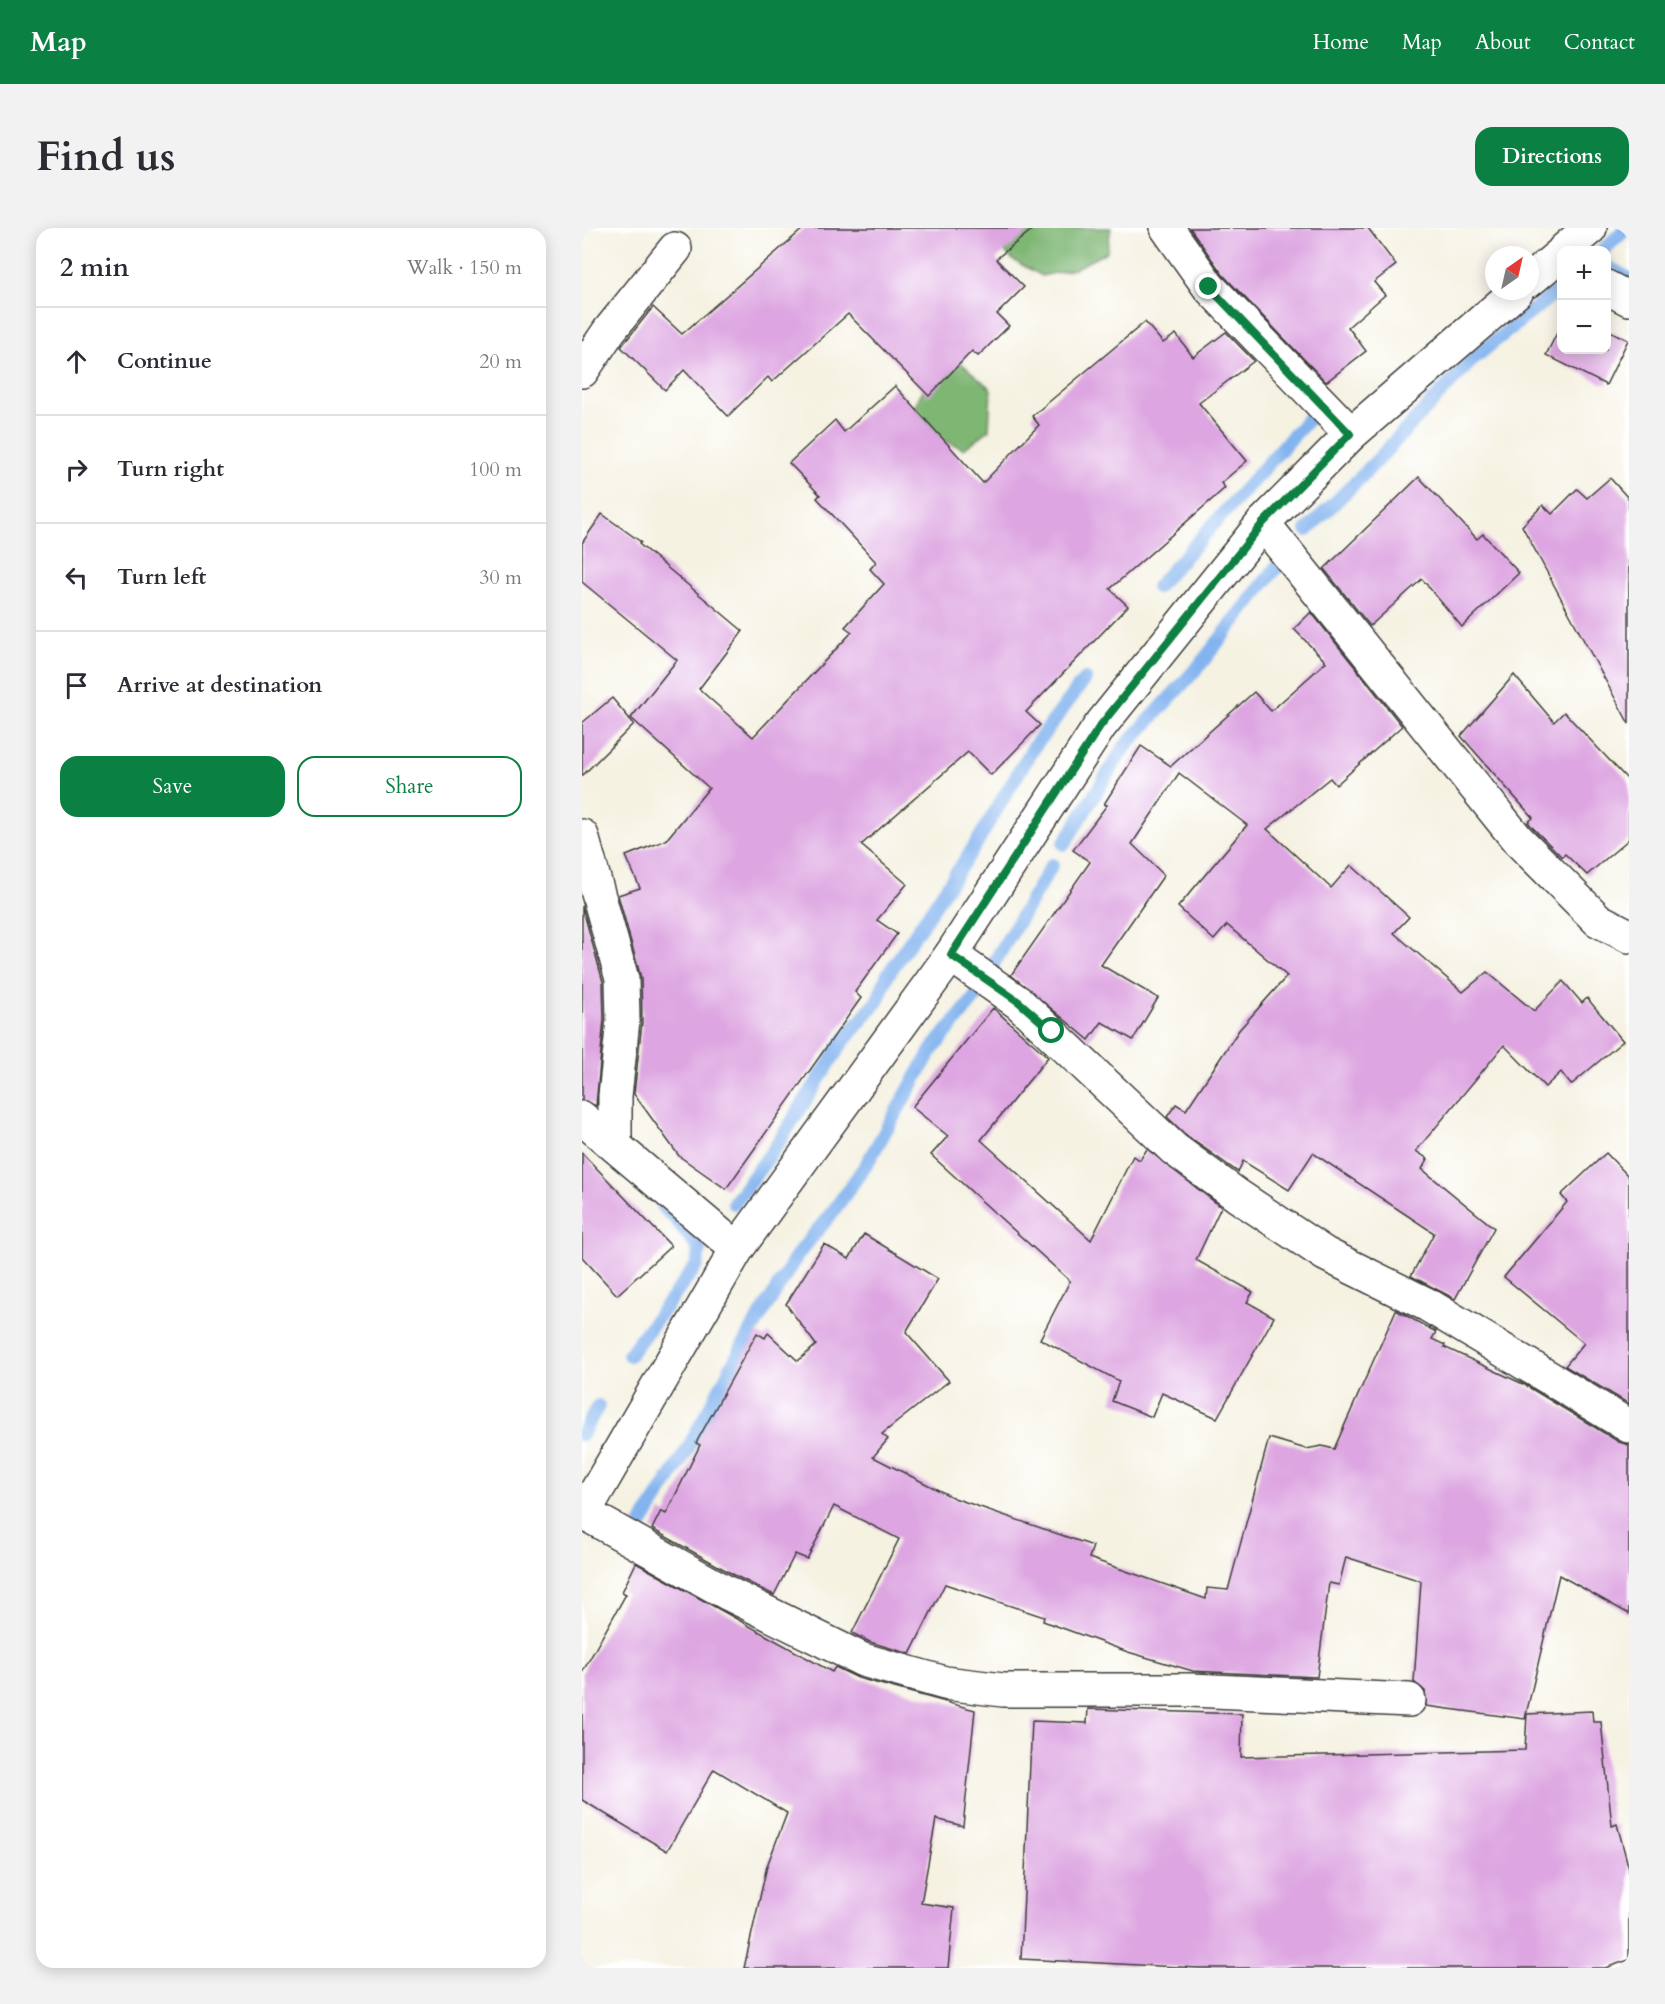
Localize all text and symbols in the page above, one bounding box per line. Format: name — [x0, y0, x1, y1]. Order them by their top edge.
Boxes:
text: Map — [30, 23, 87, 61]
text: Home — [1313, 28, 1369, 57]
text: Map — [1402, 28, 1442, 57]
text: About — [1475, 28, 1531, 57]
text: Contact — [1564, 28, 1635, 57]
button: Directions — [1475, 127, 1629, 186]
text: Find us — [36, 128, 176, 185]
north arrow — [1485, 246, 1539, 300]
map controls — [1557, 246, 1611, 354]
button: + — [1557, 246, 1611, 300]
text: 2 min — [60, 250, 129, 285]
text: Walk · 150 m — [407, 254, 522, 281]
route end — [1195, 273, 1221, 299]
button: − — [1557, 300, 1611, 354]
icon: ahead — [60, 345, 93, 378]
text: Continue — [117, 346, 212, 376]
text: 20 m — [479, 348, 522, 375]
icon: right — [60, 453, 93, 486]
text: Turn right — [117, 454, 224, 484]
text: 100 m — [469, 456, 522, 483]
icon: left — [60, 561, 93, 594]
text: Turn left — [117, 562, 206, 592]
text: 30 m — [479, 564, 522, 591]
icon: arrive — [60, 669, 93, 702]
text: Arrive at destination — [117, 670, 322, 700]
button: Save — [60, 756, 285, 817]
button: Share — [297, 756, 522, 817]
route start — [1038, 1017, 1064, 1043]

